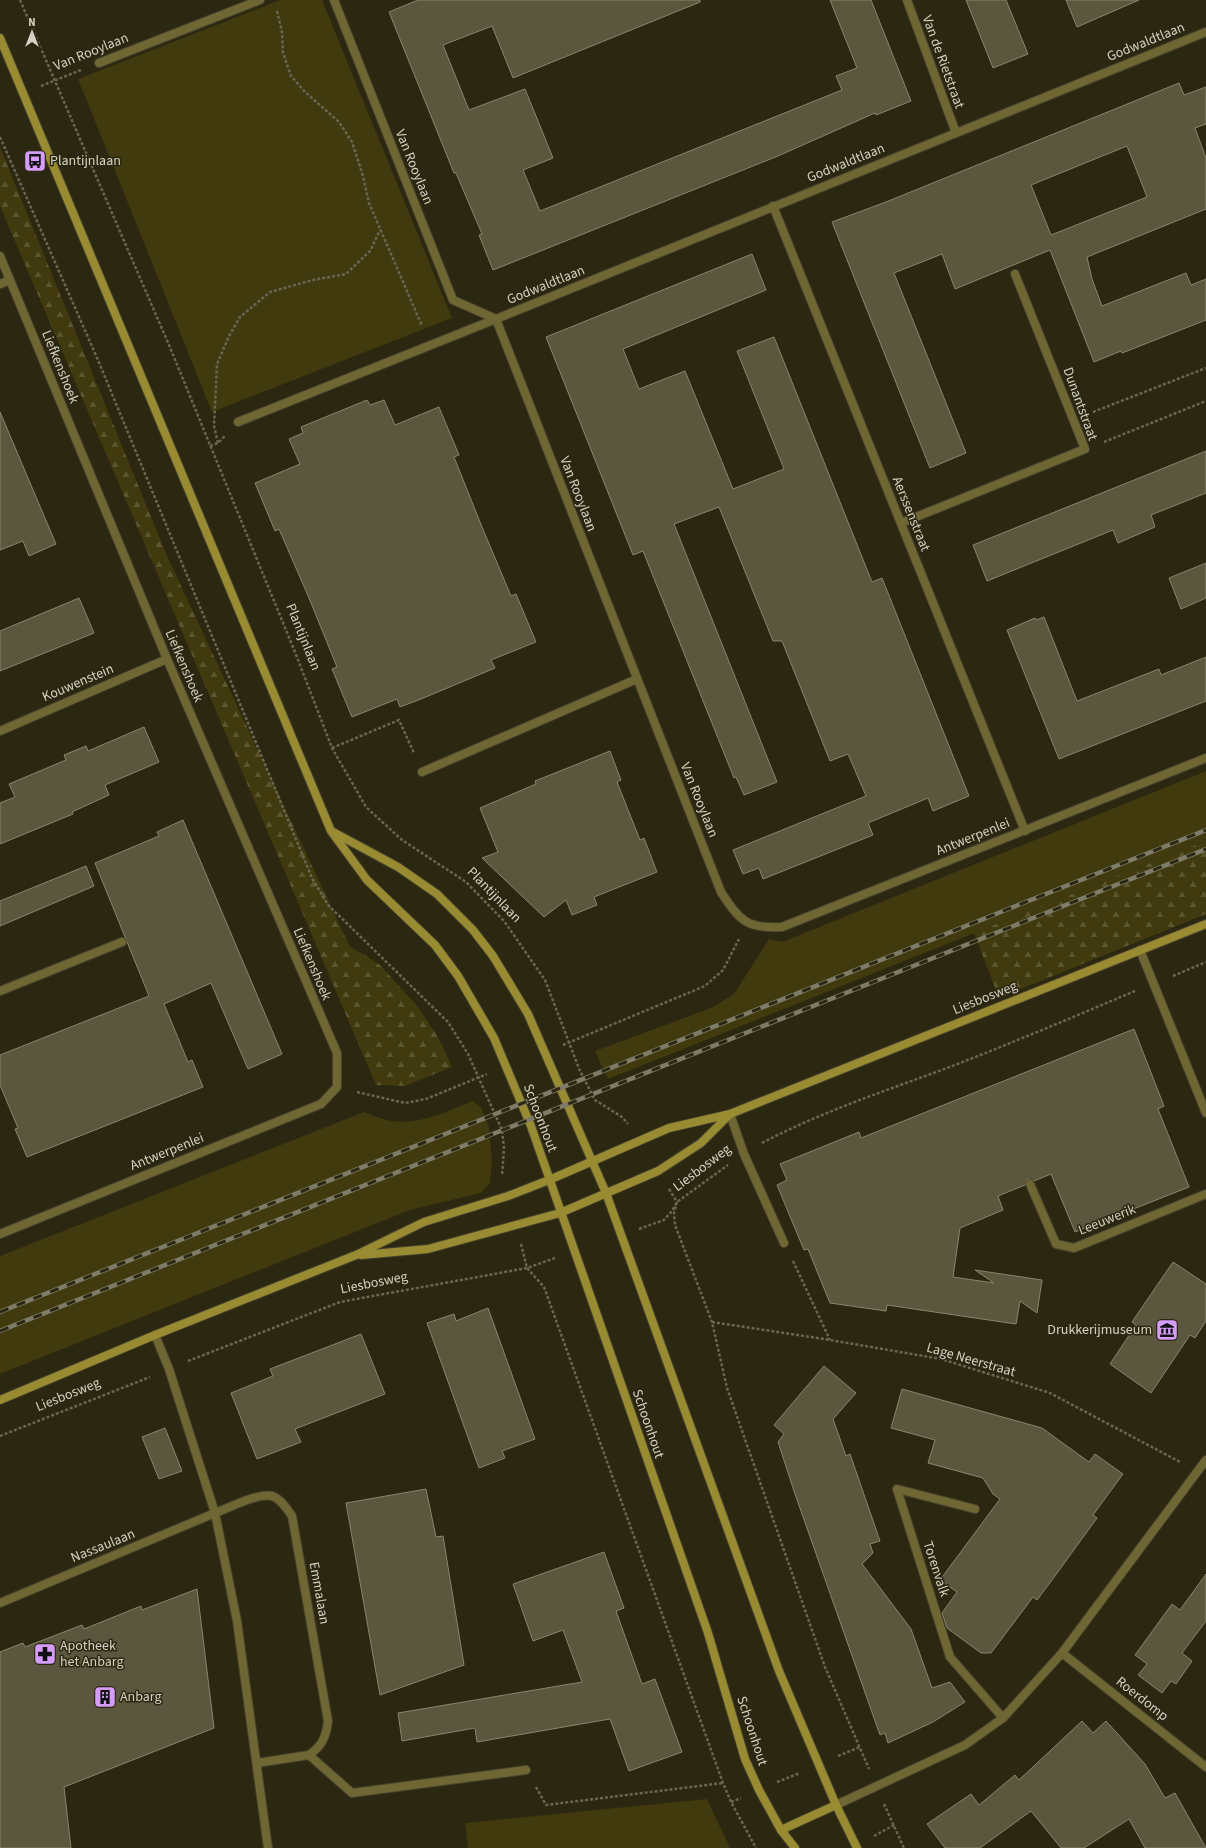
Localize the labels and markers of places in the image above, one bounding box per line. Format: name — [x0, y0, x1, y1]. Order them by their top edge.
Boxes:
bus stop icon: Plantijnlaan — [22, 148, 48, 174]
place label: Plantijnlaan — [50, 151, 121, 171]
museum icon: Drukkerijmuseum — [1154, 1317, 1180, 1343]
place label: Drukkerijmuseum — [1047, 1320, 1152, 1340]
place label: Apotheek het Anbarg — [60, 1636, 124, 1672]
pharmacy icon: Apotheek het Anbarg — [32, 1641, 58, 1667]
building icon: Anbarg — [92, 1684, 118, 1710]
place label: Anbarg — [120, 1687, 162, 1707]

